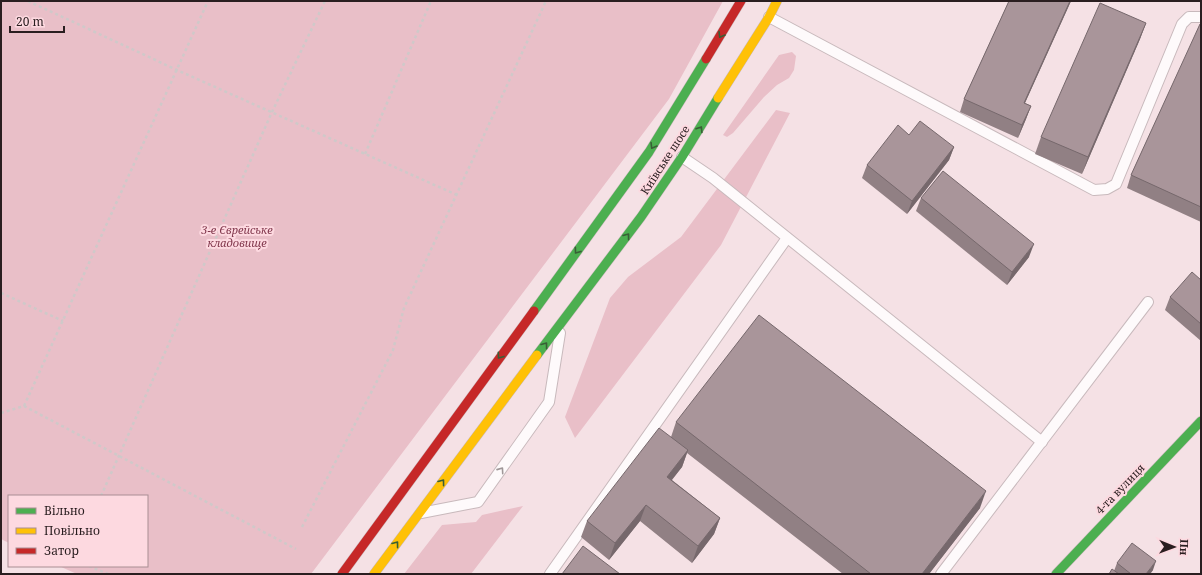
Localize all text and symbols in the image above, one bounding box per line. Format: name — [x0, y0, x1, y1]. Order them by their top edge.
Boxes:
scale bar — [10, 8, 64, 34]
text: 20 m — [16, 13, 44, 30]
one-way arrow — [718, 31, 726, 38]
street label: Київське шосе — [637, 122, 693, 197]
one-way arrow — [695, 126, 702, 133]
one-way arrow — [650, 142, 658, 149]
park label: 3-е Єврейське кладовище — [200, 222, 273, 250]
one-way arrow — [622, 234, 629, 241]
one-way arrow — [574, 247, 582, 254]
one-way arrow — [540, 342, 547, 349]
one-way arrow — [497, 352, 505, 359]
street label: 4-та вулиця — [1092, 460, 1147, 517]
one-way arrow — [496, 467, 503, 474]
one-way arrow — [437, 480, 444, 487]
legend — [8, 495, 148, 567]
text: Вільно — [44, 502, 85, 519]
text: Повільно — [44, 522, 100, 539]
north arrow — [1154, 527, 1194, 567]
text: Пн — [1177, 539, 1192, 556]
one-way arrow — [391, 541, 398, 548]
text: Затор — [44, 542, 79, 559]

